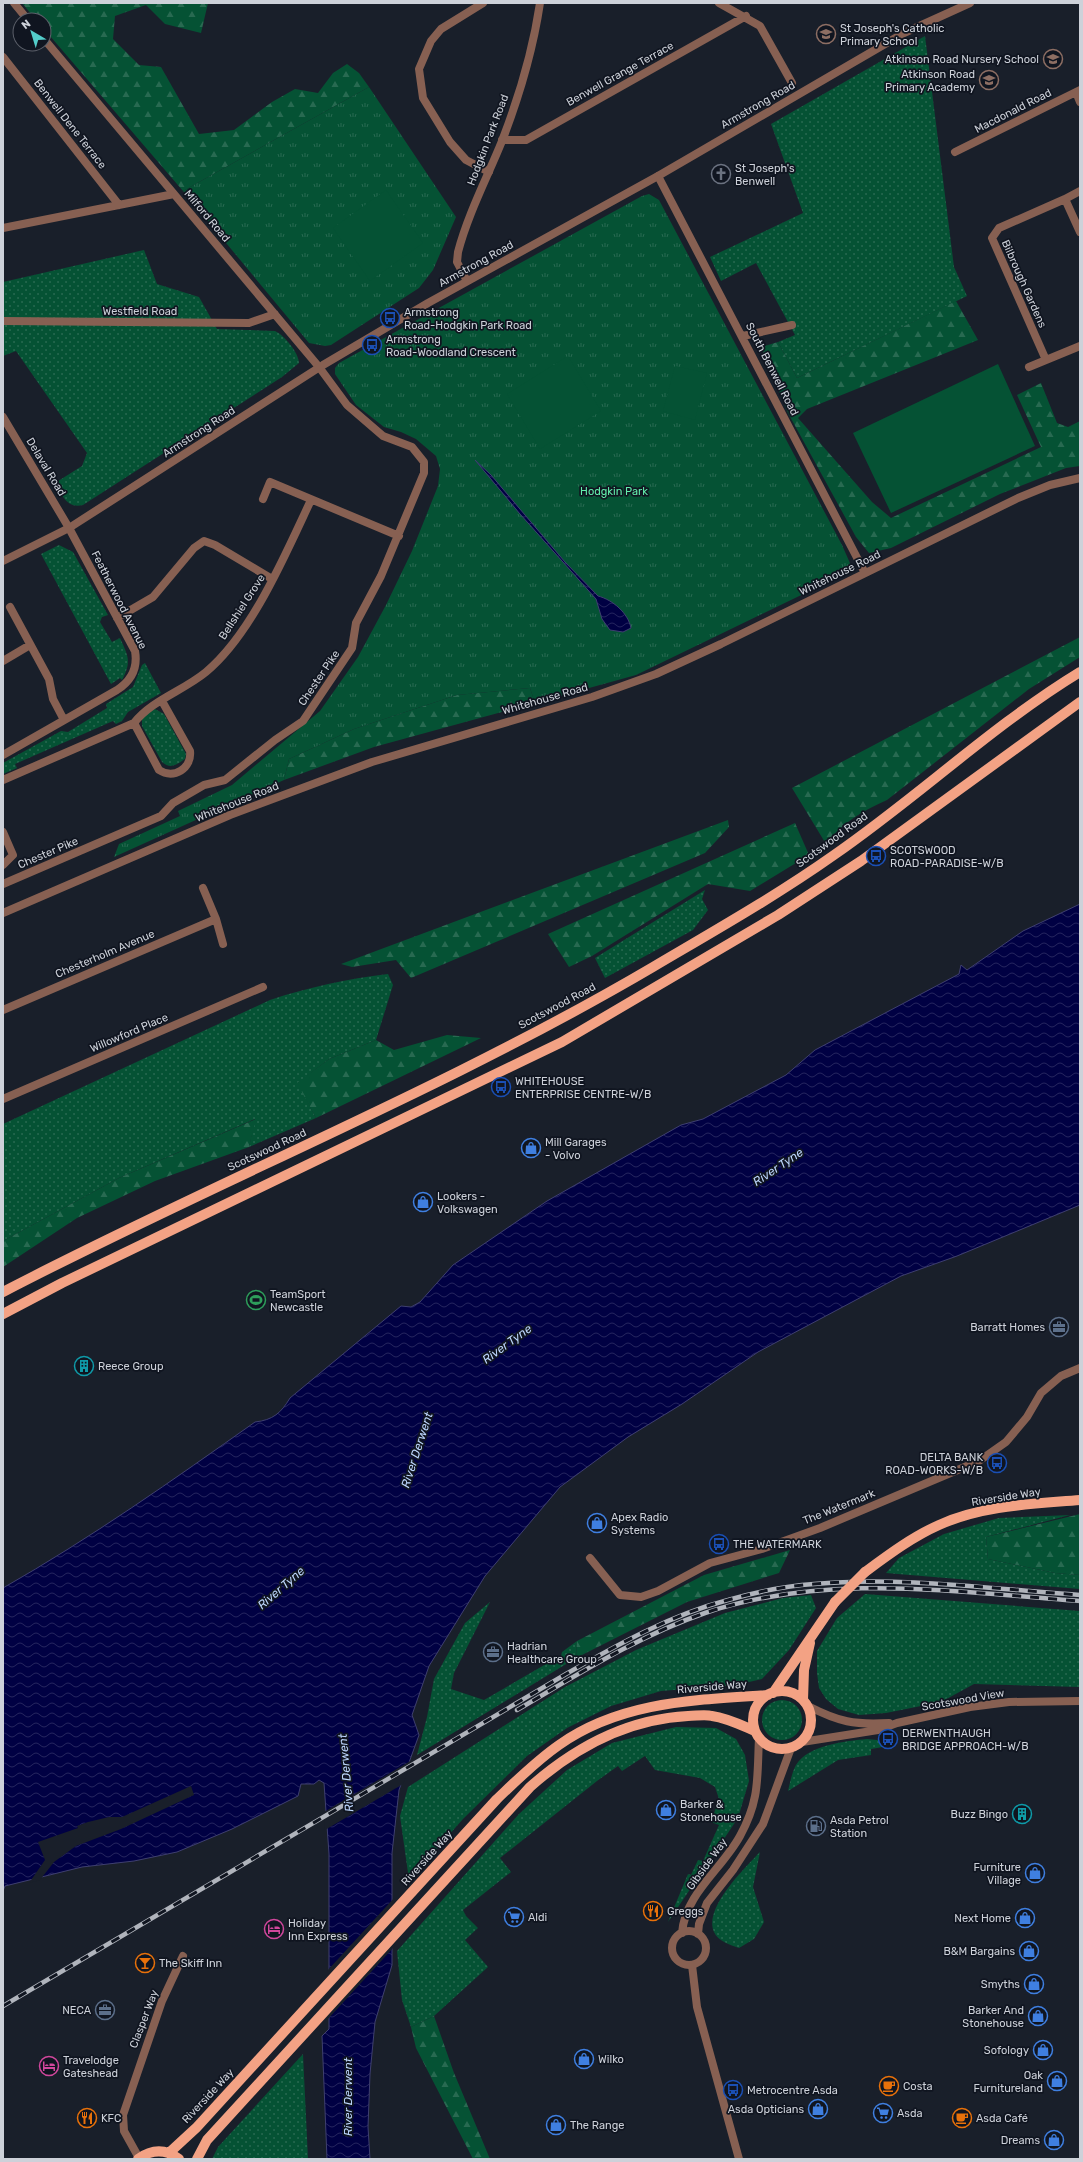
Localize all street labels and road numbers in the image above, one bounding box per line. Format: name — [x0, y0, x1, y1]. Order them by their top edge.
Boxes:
street label: Benwell Grange Terrace — [564, 39, 676, 109]
street label: Benwell Dene Terrace — [31, 77, 109, 171]
street label: Armstrong Road — [719, 78, 797, 132]
street label: Macdonald Road — [972, 86, 1054, 136]
street label: Hodgkin Park Road — [465, 93, 511, 187]
street label: Milford Road — [181, 187, 233, 245]
street label: Armstrong Road — [436, 238, 516, 290]
street label: Bilbrough Gardens — [999, 238, 1049, 330]
street label: Westfield Road — [103, 305, 177, 318]
street label: South Benwell Road — [743, 320, 801, 418]
street label: Armstrong Road — [160, 404, 238, 460]
street label: Delaval Road — [23, 435, 69, 499]
street label: Whitehouse Road — [797, 548, 883, 598]
street label: Featherwood Avenue — [89, 549, 149, 651]
street label: Bellshiel Grove — [216, 572, 268, 642]
street label: Chester Pike — [296, 648, 342, 708]
street label: Whitehouse Road — [501, 681, 589, 717]
street label: Whitehouse Road — [193, 779, 281, 825]
street label: Scotswood Road — [794, 810, 870, 870]
street label: Chester Pike — [16, 834, 80, 872]
street label: Chesterholm Avenue — [53, 927, 157, 981]
street label: Scotswood Road — [516, 980, 598, 1032]
street label: Willowford Place — [88, 1011, 170, 1055]
street label: Scotswood Road — [225, 1126, 309, 1174]
street label: Riverside Way — [970, 1485, 1042, 1509]
street label: The Watermark — [801, 1487, 877, 1527]
street label: Riverside Way — [676, 1677, 748, 1697]
street label: Scotswood View — [921, 1686, 1006, 1714]
street label: Riverside Way — [399, 1828, 455, 1888]
street label: Gibside Way — [684, 1836, 730, 1892]
street label: Clasper Way — [127, 1988, 161, 2050]
street label: Riverside Way — [179, 2066, 237, 2126]

